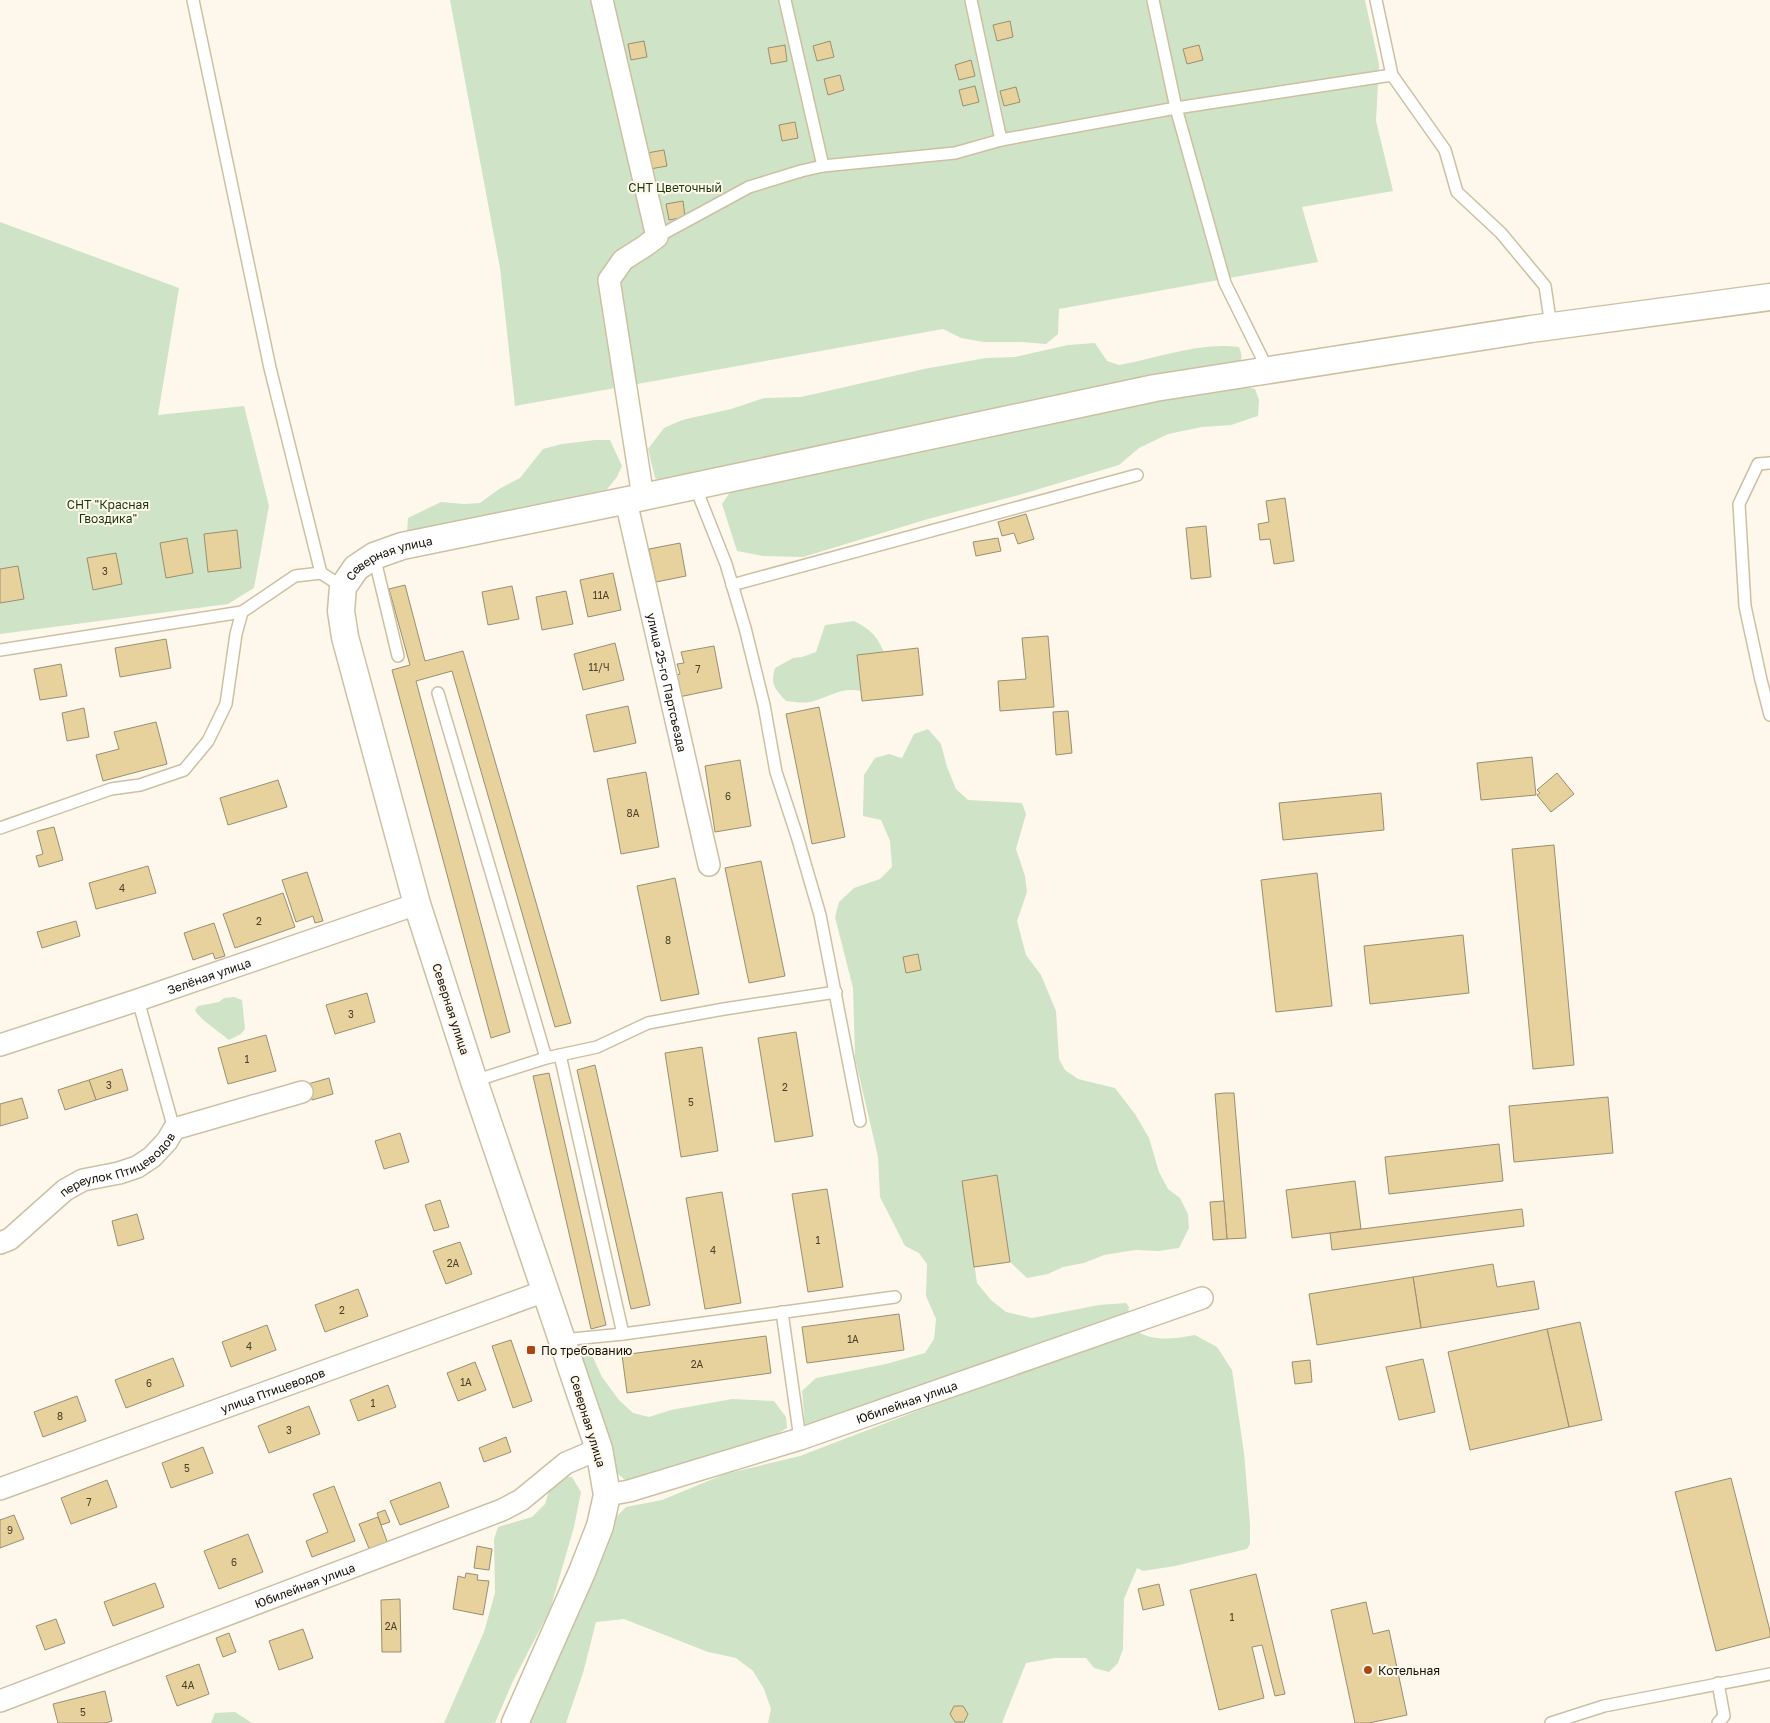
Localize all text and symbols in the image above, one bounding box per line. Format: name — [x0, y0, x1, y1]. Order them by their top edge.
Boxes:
park label: СНТ Цветочный — [628, 180, 722, 195]
park label: СНТ "Красная Гвоздика" — [67, 497, 149, 526]
street label: Северная улица — [342, 533, 434, 583]
house number: 3 — [102, 565, 108, 577]
house number: 11А — [593, 589, 609, 601]
street label: улица 25-го Партсъезда — [644, 611, 690, 753]
house number: 11/Ч — [588, 661, 610, 673]
house number: 7 — [695, 663, 701, 675]
house number: 6 — [725, 790, 731, 802]
house number: 8А — [627, 807, 640, 819]
house number: 4 — [119, 882, 125, 894]
house number: 2 — [256, 915, 262, 927]
house number: 8 — [665, 934, 671, 946]
street label: Зелёная улица — [165, 954, 253, 997]
street label: Северная улица — [429, 961, 473, 1057]
house number: 3 — [348, 1008, 354, 1020]
house number: 1 — [245, 1053, 250, 1065]
house number: 3 — [106, 1079, 112, 1091]
house number: 2 — [782, 1081, 788, 1093]
house number: 5 — [688, 1096, 694, 1108]
street label: переулок Птицеводов — [56, 1129, 178, 1199]
house number: 1 — [816, 1234, 821, 1246]
house number: 4 — [710, 1244, 716, 1256]
house number: 2А — [447, 1257, 460, 1269]
house number: 2 — [339, 1304, 345, 1316]
house number: 1А — [847, 1333, 859, 1345]
house number: 4 — [246, 1340, 252, 1352]
place label: По требованию — [541, 1343, 632, 1358]
marker: По требованию — [525, 1344, 537, 1356]
house number: 2А — [691, 1358, 704, 1370]
street label: улица Птицеводов — [218, 1364, 327, 1416]
street label: Северная улица — [567, 1373, 609, 1469]
house number: 1А — [460, 1376, 472, 1388]
house number: 6 — [146, 1377, 152, 1389]
street label: Юбилейная улица — [854, 1377, 959, 1426]
house number: 1 — [371, 1397, 376, 1409]
house number: 8 — [57, 1410, 63, 1422]
house number: 3 — [286, 1424, 292, 1436]
house number: 5 — [184, 1462, 190, 1474]
house number: 7 — [86, 1496, 92, 1508]
house number: 9 — [7, 1524, 13, 1536]
house number: 6 — [231, 1556, 237, 1568]
street label: Юбилейная улица — [252, 1559, 357, 1611]
house number: 1 — [1230, 1611, 1235, 1623]
house number: 2А — [385, 1620, 398, 1632]
place label: Котельная — [1378, 1663, 1440, 1678]
marker: Котельная — [1362, 1664, 1374, 1676]
house number: 4А — [182, 1679, 195, 1691]
house number: 5 — [80, 1706, 86, 1718]

